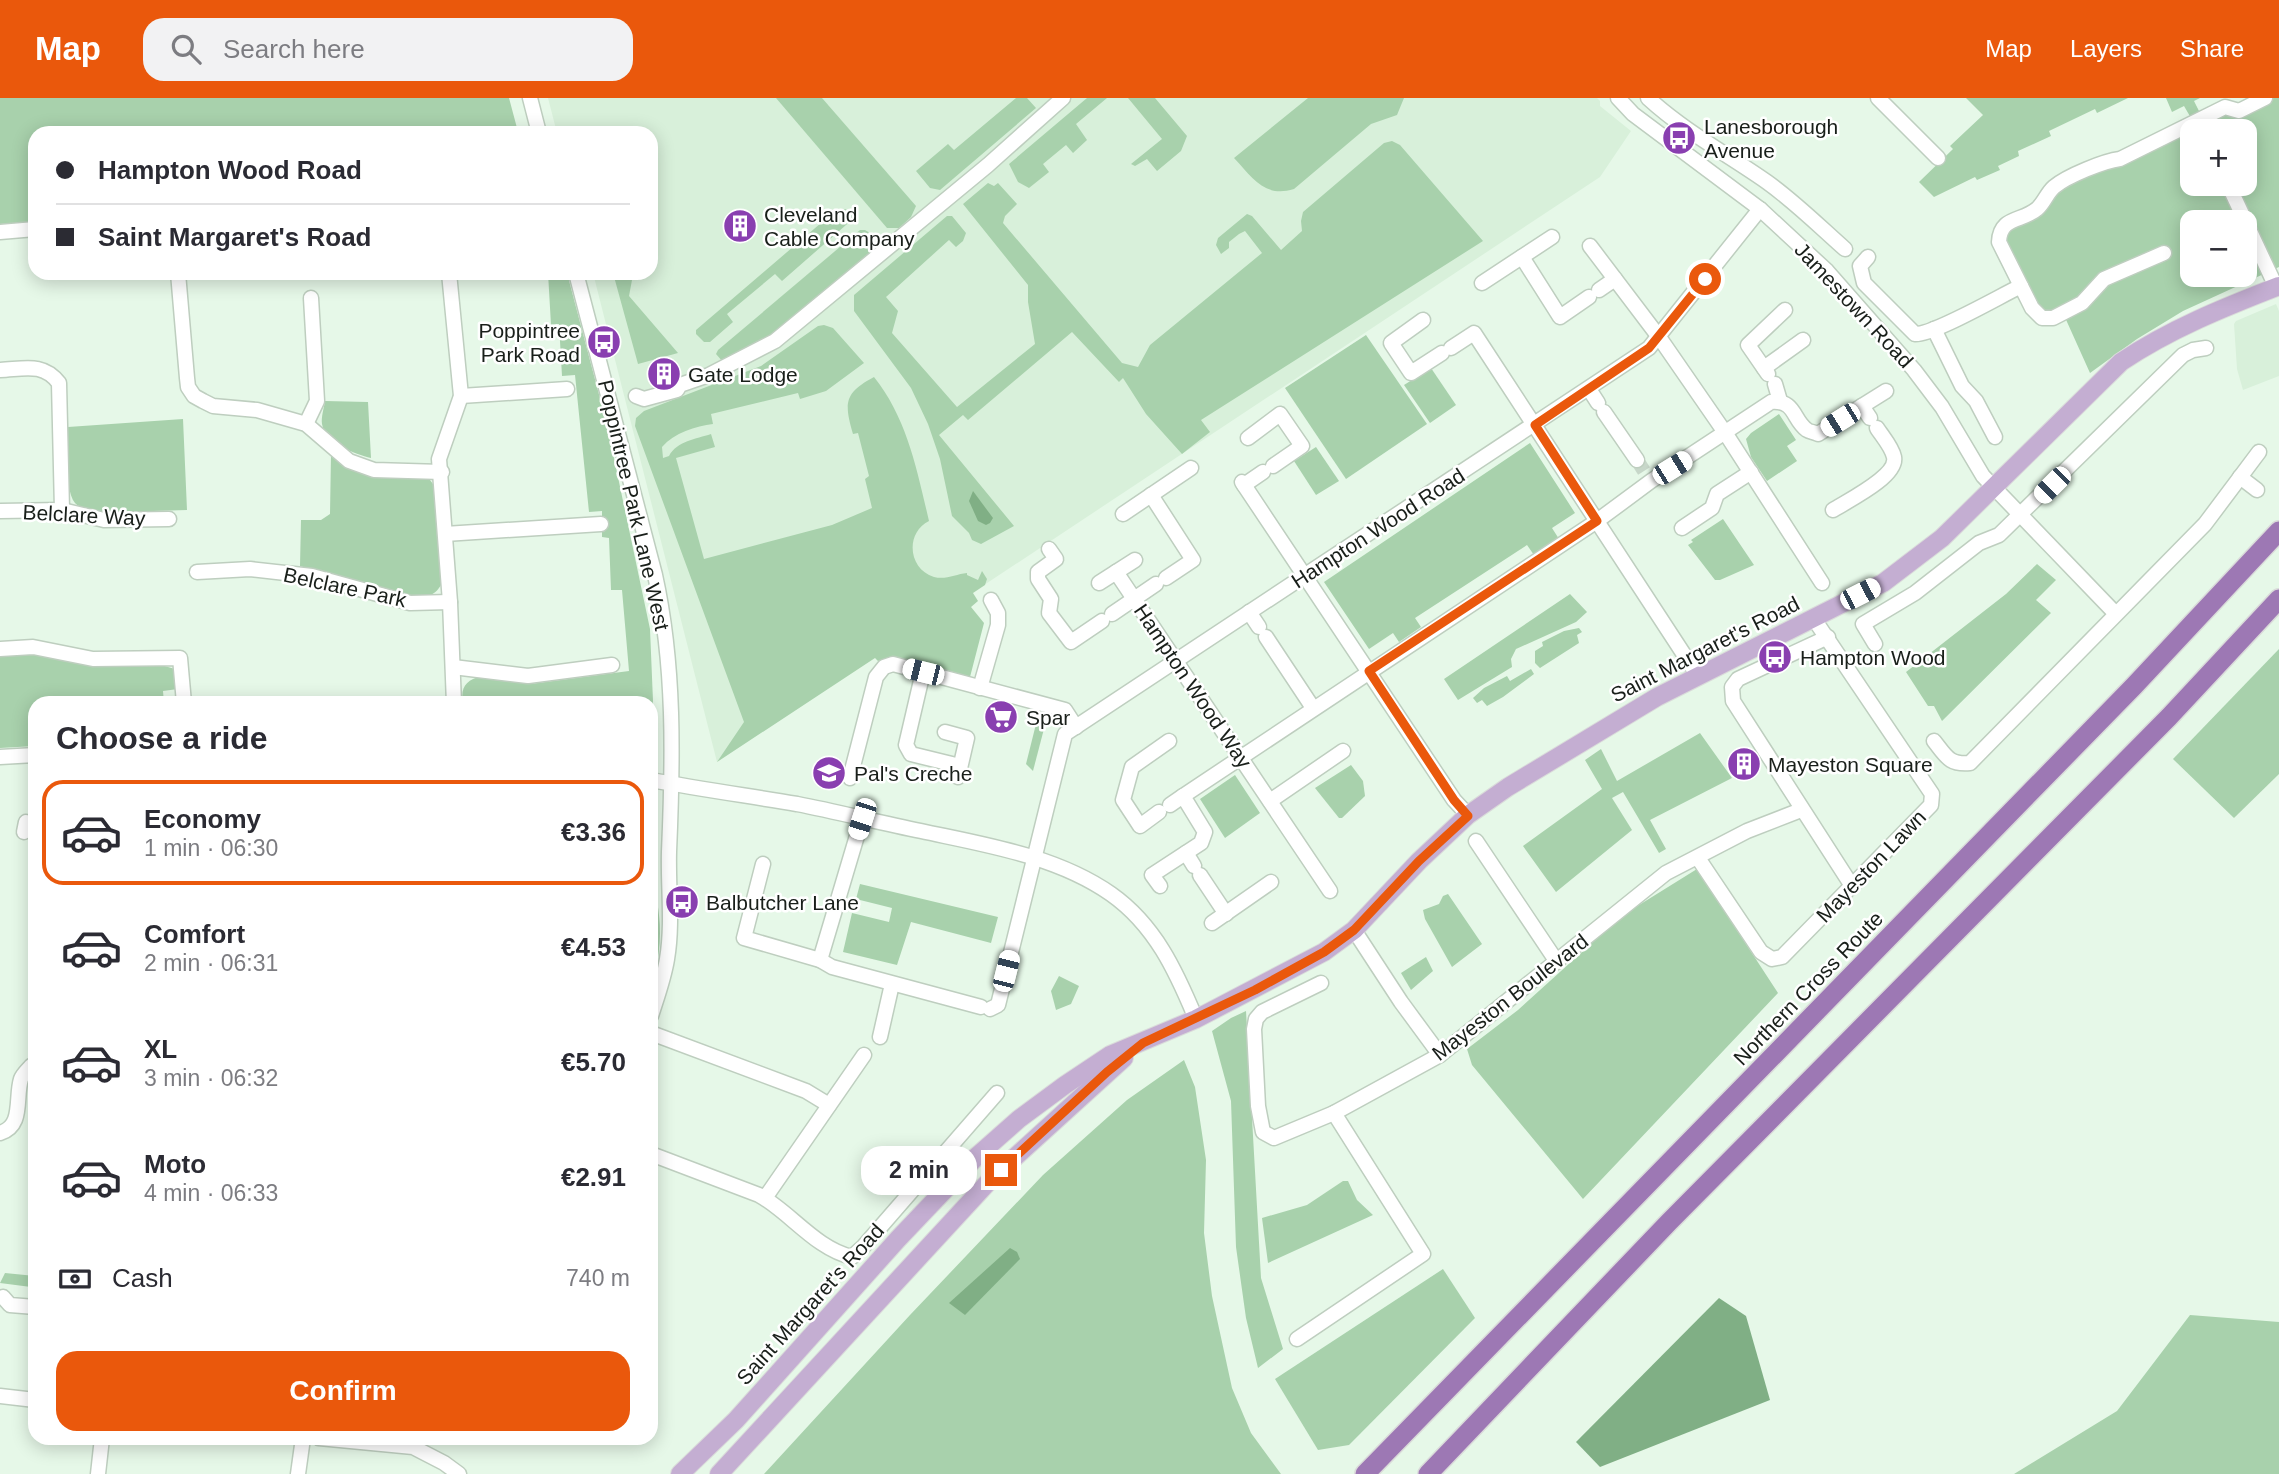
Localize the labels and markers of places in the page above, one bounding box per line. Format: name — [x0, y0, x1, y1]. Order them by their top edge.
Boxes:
place label: Lanesborough Avenue — [1704, 115, 1838, 162]
bus stop icon: Lanesborough Avenue — [1660, 119, 1698, 157]
place label: Cleveland Cable Company — [764, 203, 915, 250]
building icon: Cleveland Cable Company — [721, 207, 759, 245]
place label: Poppintree Park Road — [478, 319, 580, 366]
bus stop icon: Poppintree Park Road — [585, 323, 623, 361]
building icon: Gate Lodge — [645, 355, 683, 393]
place label: Gate Lodge — [688, 363, 798, 386]
bus stop icon: Hampton Wood — [1756, 638, 1794, 676]
place label: Hampton Wood — [1800, 646, 1946, 669]
supermarket icon: Spar — [982, 698, 1020, 736]
place label: Spar — [1026, 706, 1070, 729]
building icon: Mayeston Square — [1725, 745, 1763, 783]
place label: Mayeston Square — [1768, 753, 1933, 776]
school or university icon: Pal's Creche — [810, 754, 848, 792]
place label: Pal's Creche — [854, 762, 972, 785]
bus stop icon: Balbutcher Lane — [663, 883, 701, 921]
place label: Balbutcher Lane — [706, 891, 859, 914]

